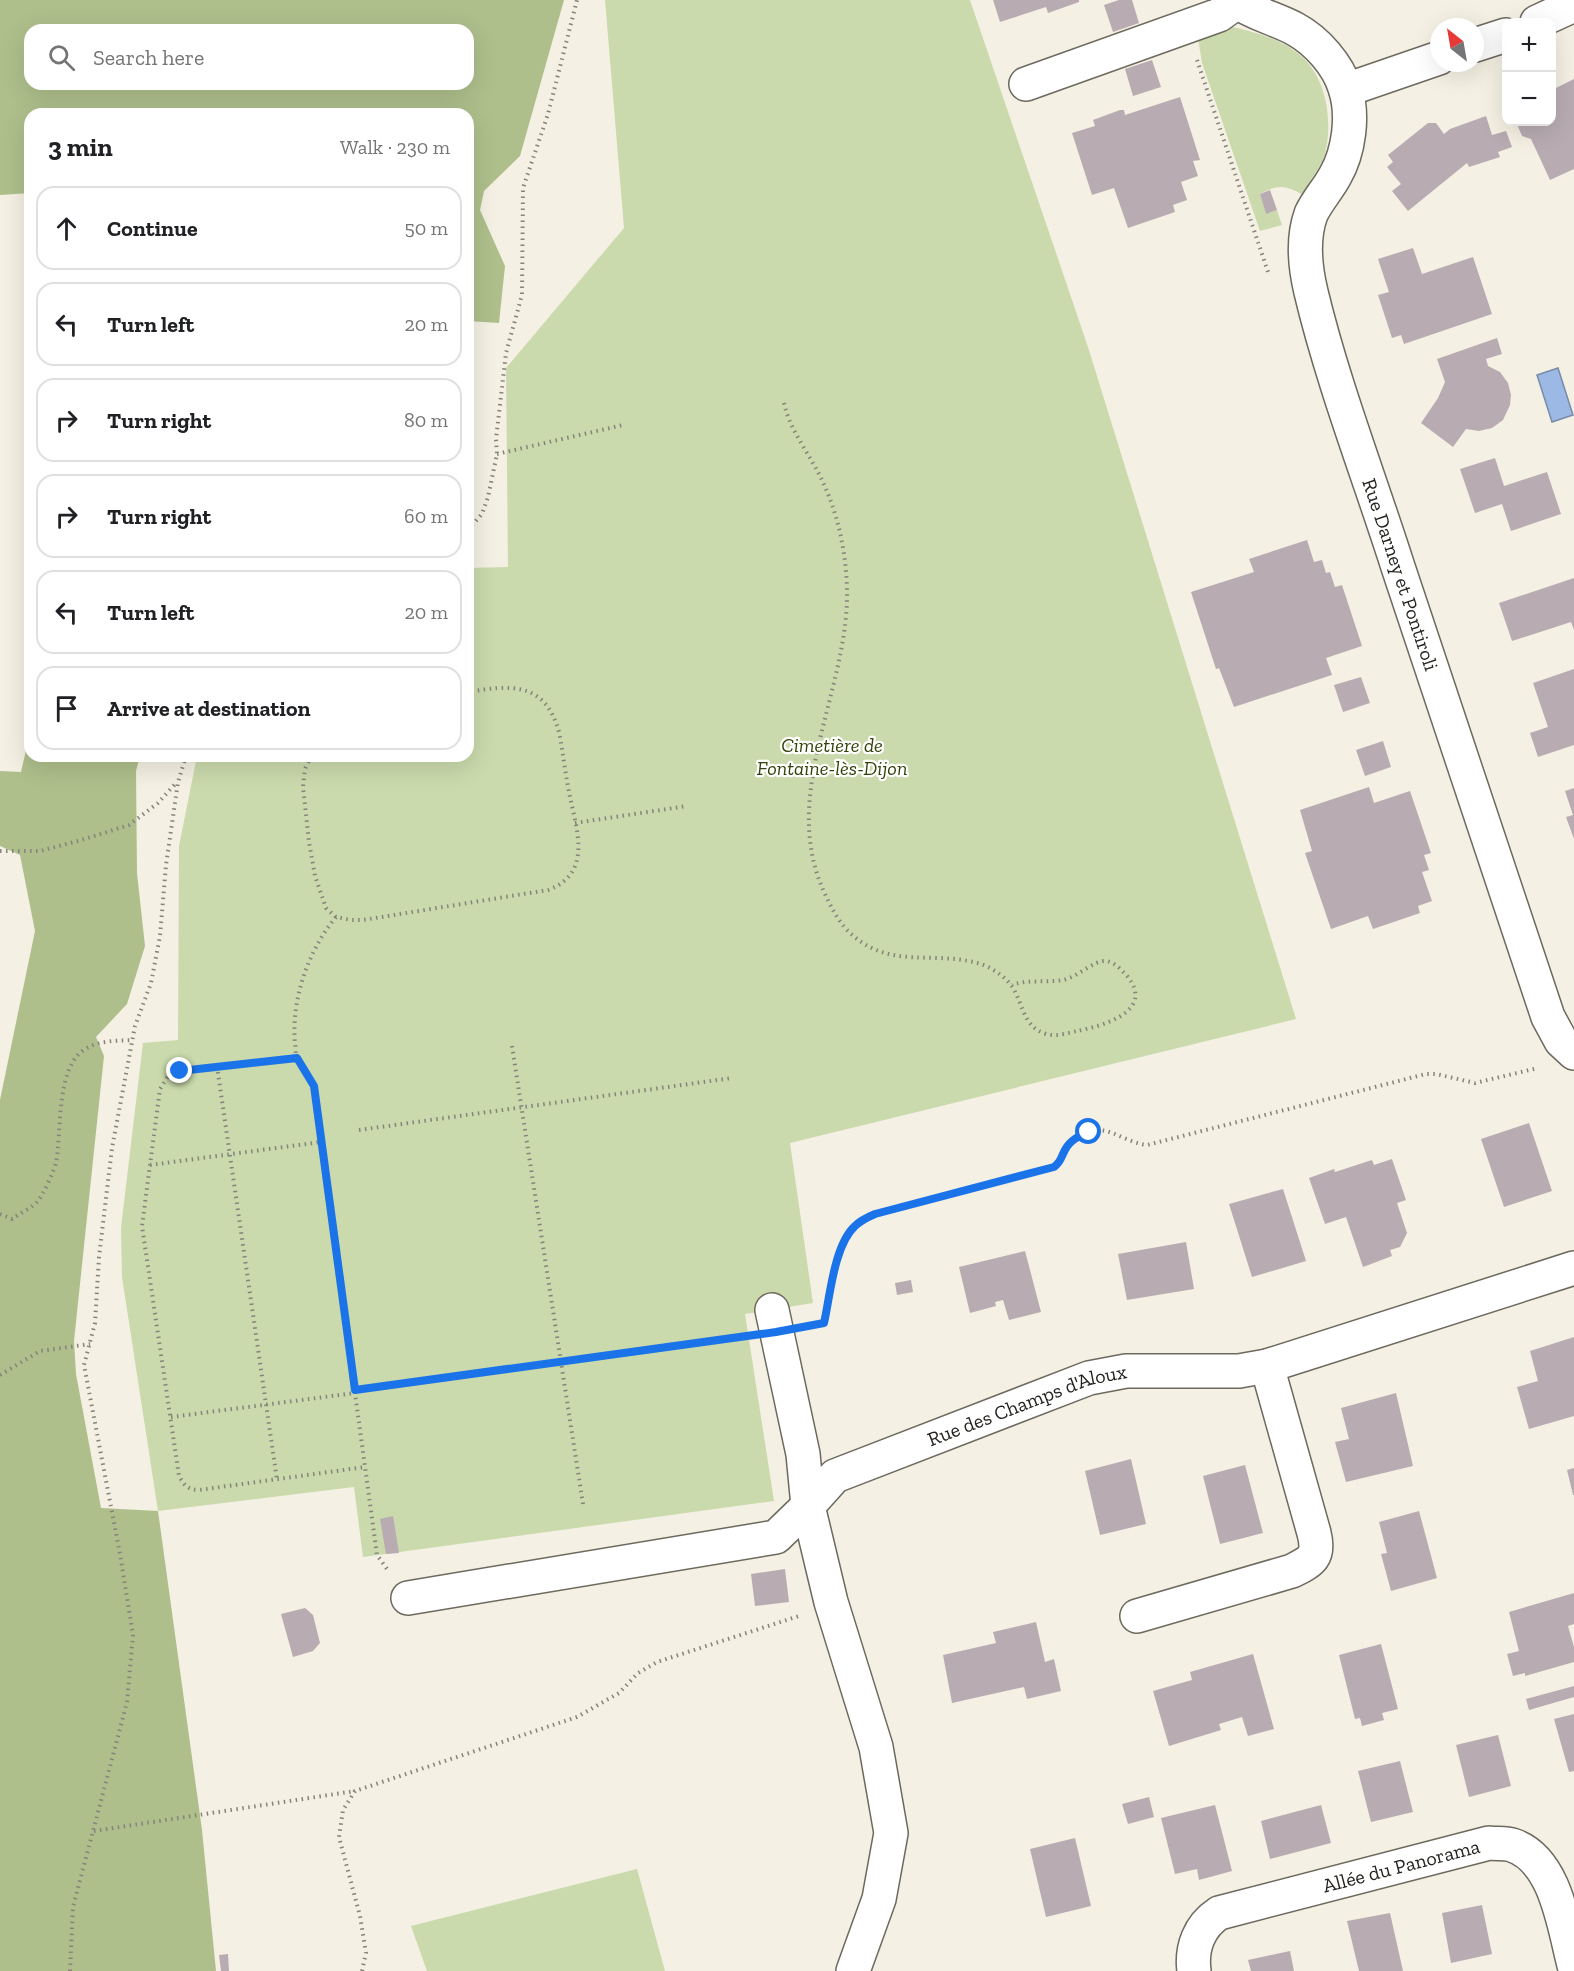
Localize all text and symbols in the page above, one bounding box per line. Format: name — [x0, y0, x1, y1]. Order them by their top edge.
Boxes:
north arrow — [1430, 18, 1484, 72]
map controls — [1502, 18, 1556, 126]
button: + — [1502, 18, 1556, 72]
search box — [24, 24, 474, 90]
icon: search — [45, 41, 78, 74]
text: Search here — [93, 44, 204, 71]
button: − — [1502, 72, 1556, 126]
text: 3 min — [48, 131, 113, 163]
text: Walk · 230 m — [340, 135, 450, 159]
icon: ahead — [50, 212, 83, 245]
text: Continue — [107, 215, 198, 242]
text: 50 m — [404, 216, 448, 240]
icon: left — [50, 308, 83, 341]
text: Turn left — [107, 311, 194, 338]
text: 20 m — [404, 312, 448, 336]
icon: right — [50, 404, 83, 437]
text: Turn right — [107, 407, 211, 434]
text: 80 m — [404, 408, 448, 432]
street label: Rue Darney et Pontiroli — [1357, 475, 1444, 674]
icon: right — [50, 500, 83, 533]
text: Turn right — [107, 503, 211, 530]
text: 60 m — [404, 504, 448, 528]
icon: left — [50, 596, 83, 629]
text: Turn left — [107, 599, 194, 626]
text: 20 m — [404, 600, 448, 624]
icon: arrive — [50, 692, 83, 725]
text: Arrive at destination — [107, 695, 310, 722]
park label: Cimetière de Fontaine-lès-Dijon — [757, 733, 907, 780]
route end — [166, 1057, 192, 1083]
route start — [1075, 1118, 1101, 1144]
street label: Rue des Champs d'Aloux — [924, 1359, 1128, 1451]
street label: Allée du Panorama — [1320, 1834, 1483, 1898]

